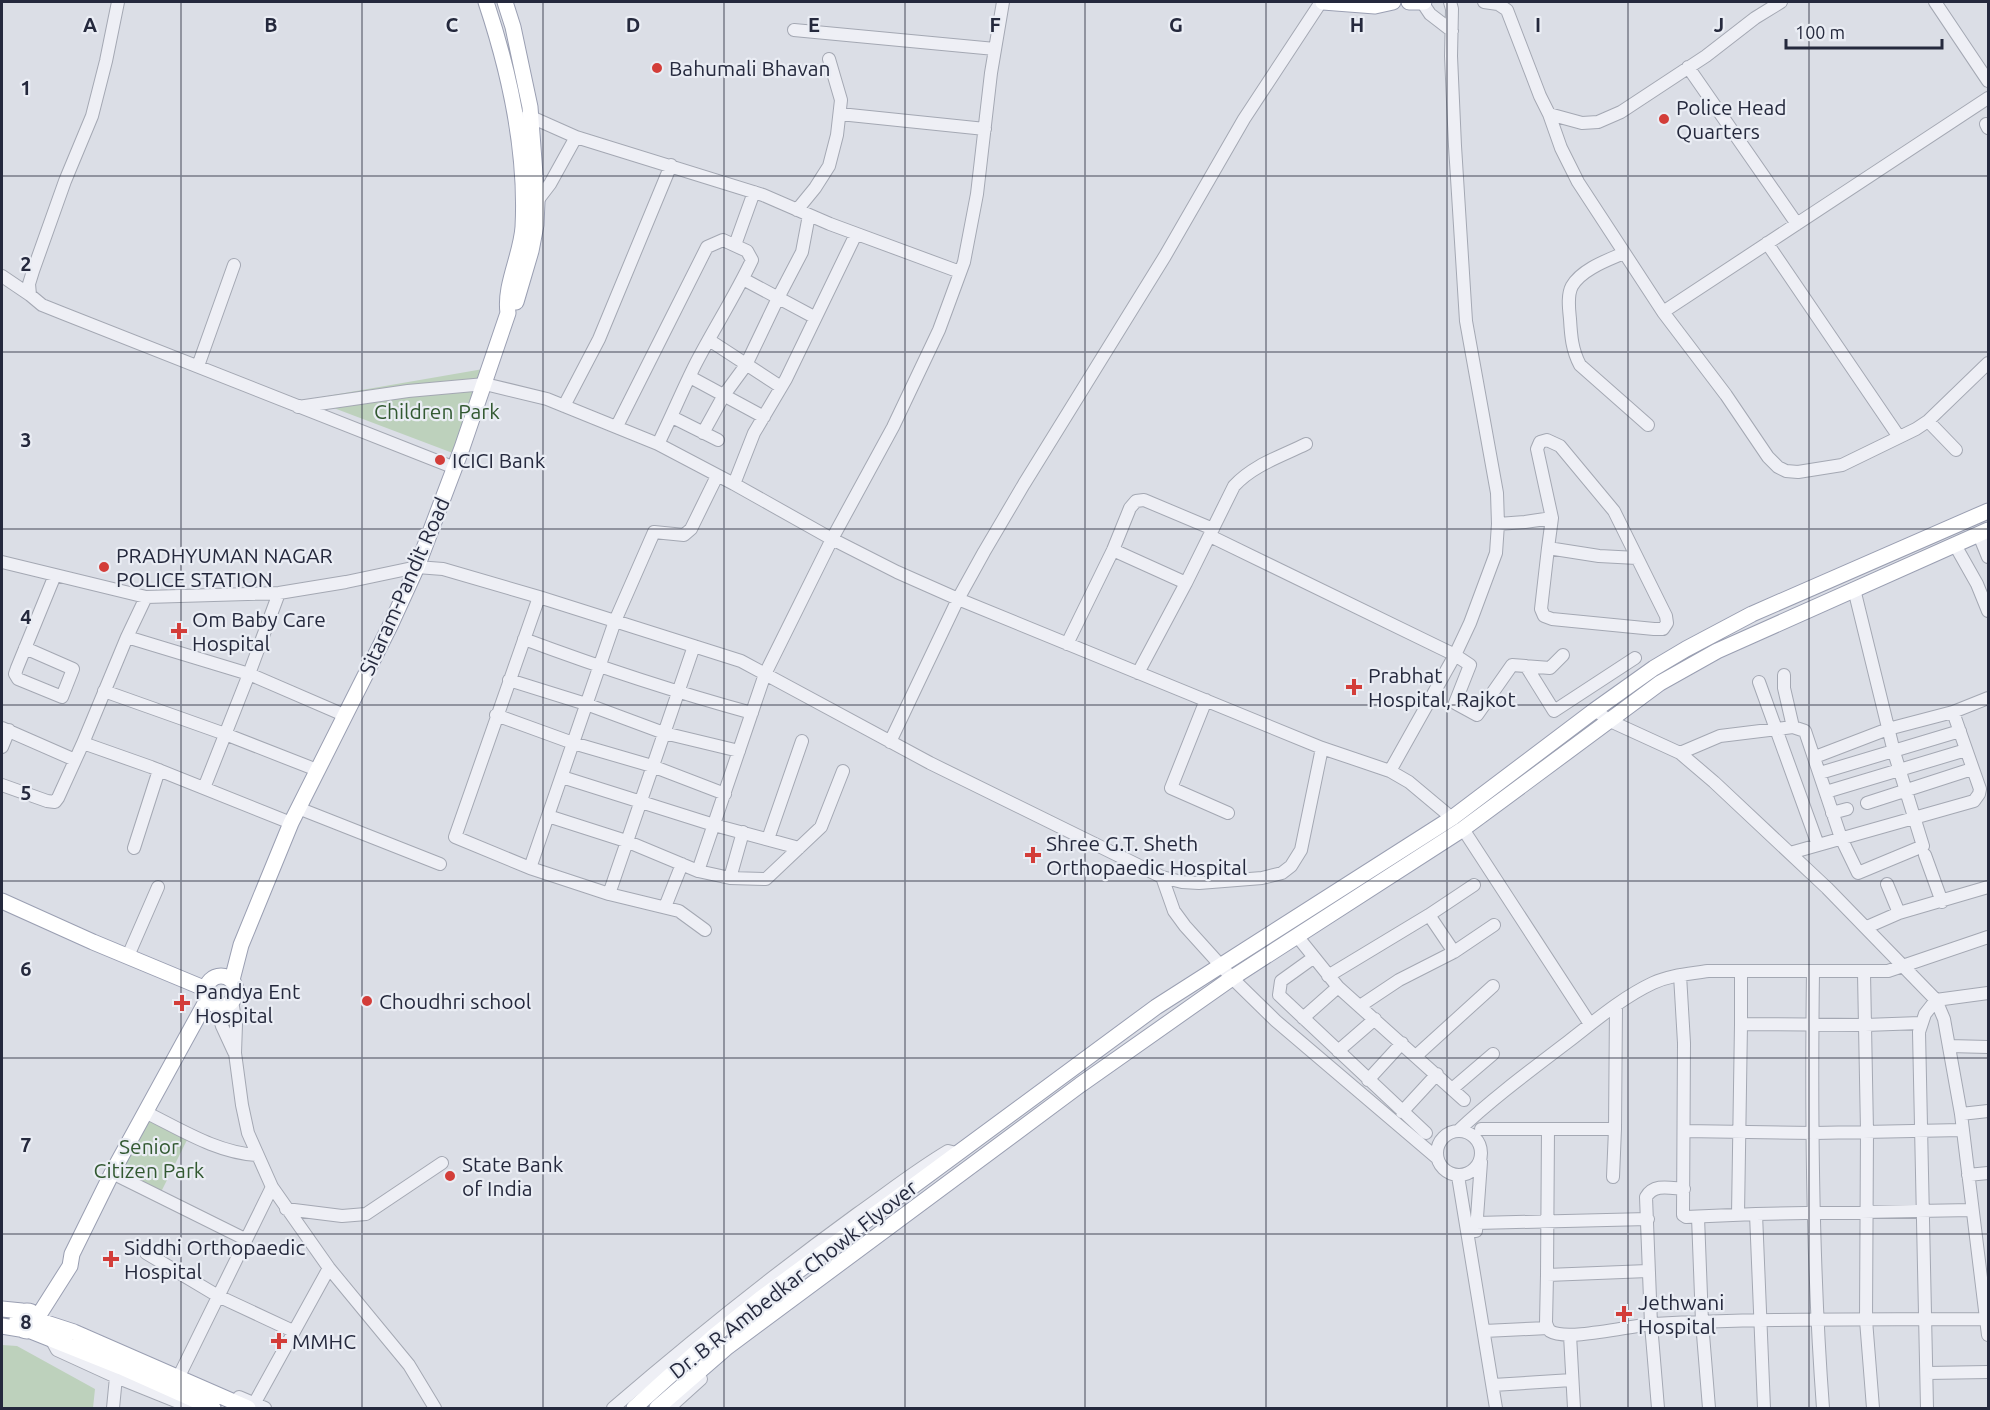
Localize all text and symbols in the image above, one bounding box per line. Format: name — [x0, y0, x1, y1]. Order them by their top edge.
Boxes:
scale bar — [1786, 12, 1942, 50]
text: A — [83, 13, 97, 36]
text: B — [264, 13, 278, 36]
text: C — [446, 13, 459, 36]
text: D — [626, 13, 640, 36]
text: E — [808, 13, 820, 36]
text: F — [989, 13, 1001, 36]
text: G — [1169, 13, 1183, 36]
text: H — [1350, 13, 1364, 36]
text: I — [1535, 13, 1541, 36]
text: J — [1714, 13, 1724, 36]
text: 100 m — [1795, 22, 1845, 42]
place label: Bahumali Bhavan — [669, 56, 831, 80]
marker: Bahumali Bhavan — [650, 61, 664, 75]
text: 1 — [20, 76, 32, 99]
place label: Police Head Quarters — [1676, 95, 1787, 143]
marker: Police Head Quarters — [1657, 112, 1671, 126]
text: 2 — [20, 252, 32, 275]
park label: Children Park — [374, 399, 500, 423]
text: 3 — [20, 428, 32, 451]
place label: ICICI Bank — [452, 448, 546, 472]
marker: ICICI Bank — [433, 453, 447, 467]
street label: Sitaram-Pandit Road — [354, 493, 454, 679]
place label: PRADHYUMAN NAGAR POLICE STATION — [116, 543, 333, 591]
marker: PRADHYUMAN NAGAR POLICE STATION — [97, 560, 111, 574]
text: 4 — [20, 605, 32, 628]
place label: Om Baby Care Hospital — [192, 607, 326, 655]
marker: Om Baby Care Hospital — [170, 622, 188, 640]
place label: Prabhat Hospital, Rajkot — [1368, 663, 1516, 711]
marker: Prabhat Hospital, Rajkot — [1345, 678, 1363, 696]
text: 5 — [20, 781, 32, 804]
place label: Shree G.T. Sheth Orthopaedic Hospital — [1046, 831, 1247, 879]
marker: Shree G.T. Sheth Orthopaedic Hospital — [1024, 846, 1042, 864]
text: 6 — [20, 957, 32, 980]
place label: Pandya Ent Hospital — [195, 979, 300, 1027]
place label: Choudhri school — [379, 989, 531, 1013]
marker: Pandya Ent Hospital — [173, 994, 191, 1012]
marker: Choudhri school — [360, 994, 374, 1008]
text: 7 — [20, 1133, 32, 1156]
park label: Senior Citizen Park — [94, 1134, 205, 1182]
place label: State Bank of India — [462, 1152, 564, 1200]
marker: State Bank of India — [443, 1169, 457, 1183]
street label: Dr. B R Ambedkar Chowk Flyover — [664, 1175, 922, 1383]
place label: Siddhi Orthopaedic Hospital — [124, 1235, 305, 1283]
marker: Siddhi Orthopaedic Hospital — [102, 1250, 120, 1268]
place label: Jethwani Hospital — [1638, 1290, 1724, 1338]
marker: Jethwani Hospital — [1615, 1305, 1633, 1323]
text: 8 — [20, 1310, 32, 1333]
place label: MMHC — [292, 1329, 356, 1353]
marker: MMHC — [270, 1332, 288, 1350]

